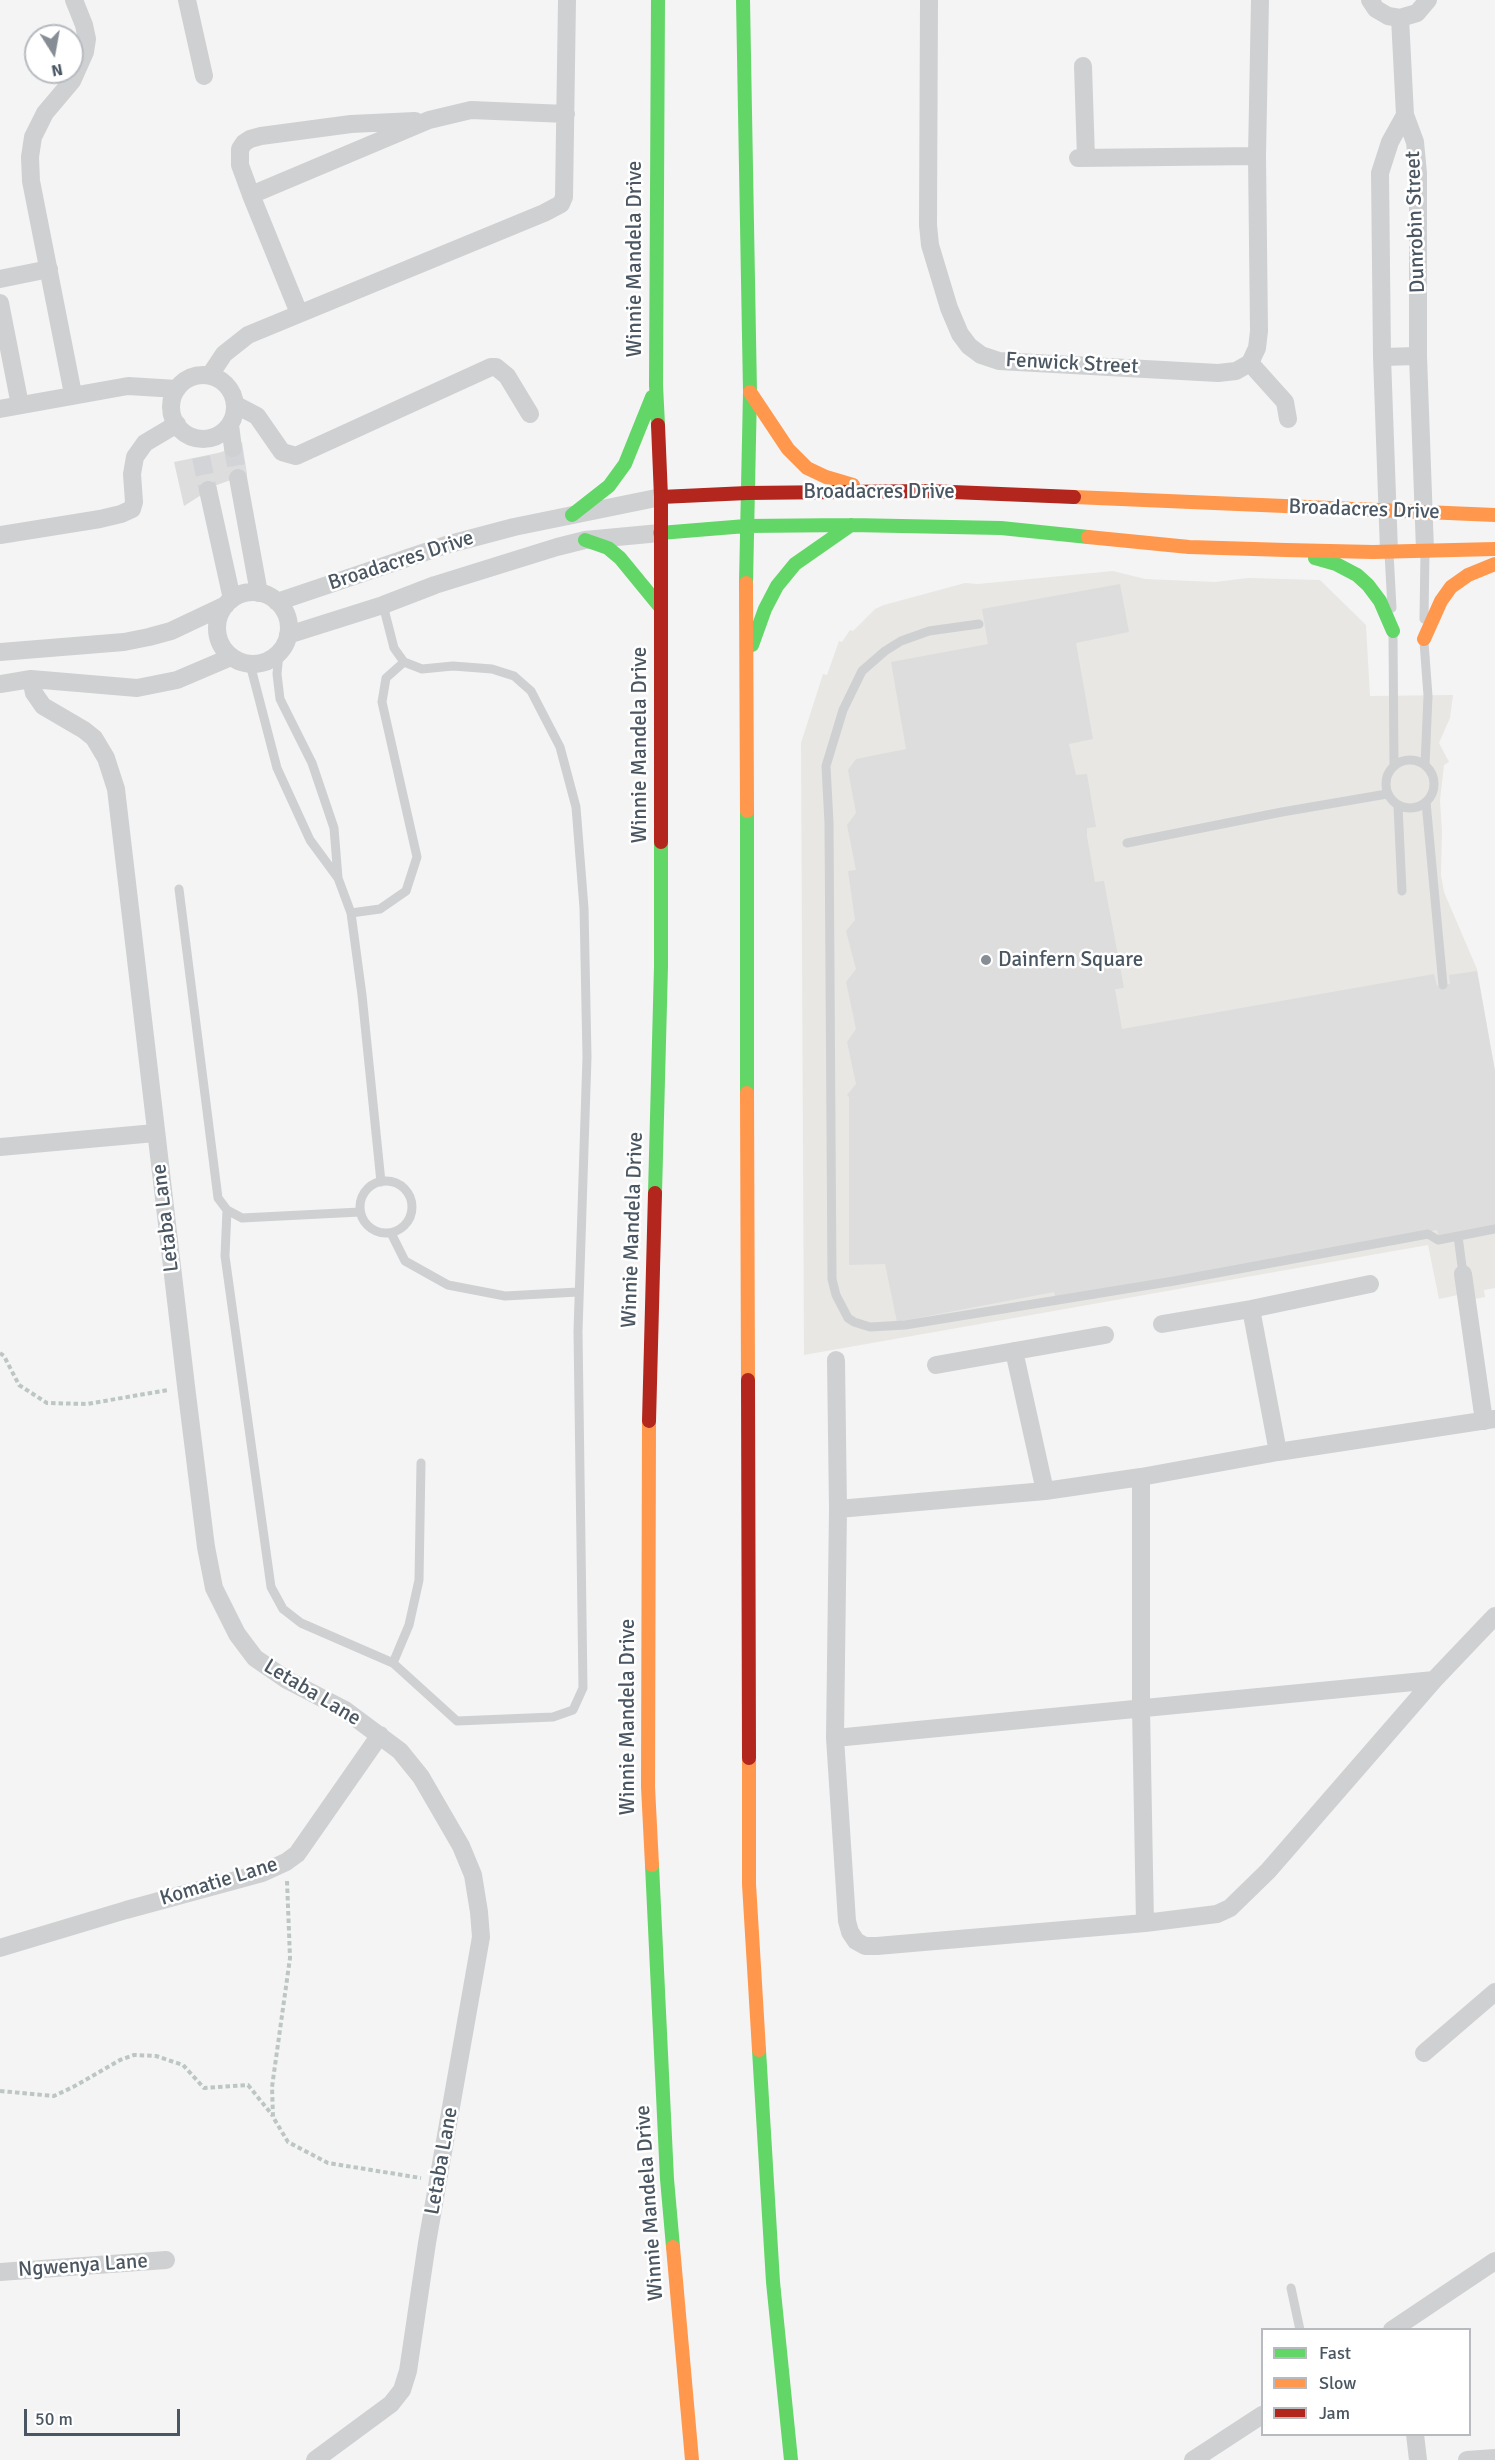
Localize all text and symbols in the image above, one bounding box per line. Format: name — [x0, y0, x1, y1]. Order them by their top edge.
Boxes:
north arrow — [24, 24, 84, 84]
text: N — [50, 59, 64, 81]
street label: Dunrobin Street — [1401, 150, 1431, 294]
street label: Winnie Mandela Drive — [622, 161, 648, 357]
street label: Fenwick Street — [1005, 348, 1139, 380]
street label: Broadacres Drive — [803, 479, 955, 505]
street label: Broadacres Drive — [1288, 495, 1440, 525]
street label: Broadacres Drive — [325, 526, 477, 596]
street label: Winnie Mandela Drive — [627, 647, 653, 843]
place label: Dainfern Square — [998, 947, 1143, 973]
marker: Dainfern Square — [979, 953, 993, 967]
street label: Winnie Mandela Drive — [617, 1131, 649, 1329]
street label: Letaba Lane — [147, 1163, 185, 1273]
street label: Winnie Mandela Drive — [615, 1619, 641, 1815]
street label: Letaba Lane — [259, 1654, 365, 1732]
street label: Komatie Lane — [157, 1852, 281, 1912]
street label: Winnie Mandela Drive — [631, 2104, 669, 2302]
street label: Letaba Lane — [420, 2105, 464, 2217]
street label: Ngwenya Lane — [17, 2249, 149, 2283]
legend — [1261, 2328, 1471, 2436]
text: Fast — [1319, 2342, 1351, 2364]
text: Slow — [1319, 2372, 1356, 2394]
scale bar — [27, 2397, 183, 2435]
text: Jam — [1319, 2402, 1350, 2424]
text: 50 m — [35, 2408, 73, 2430]

